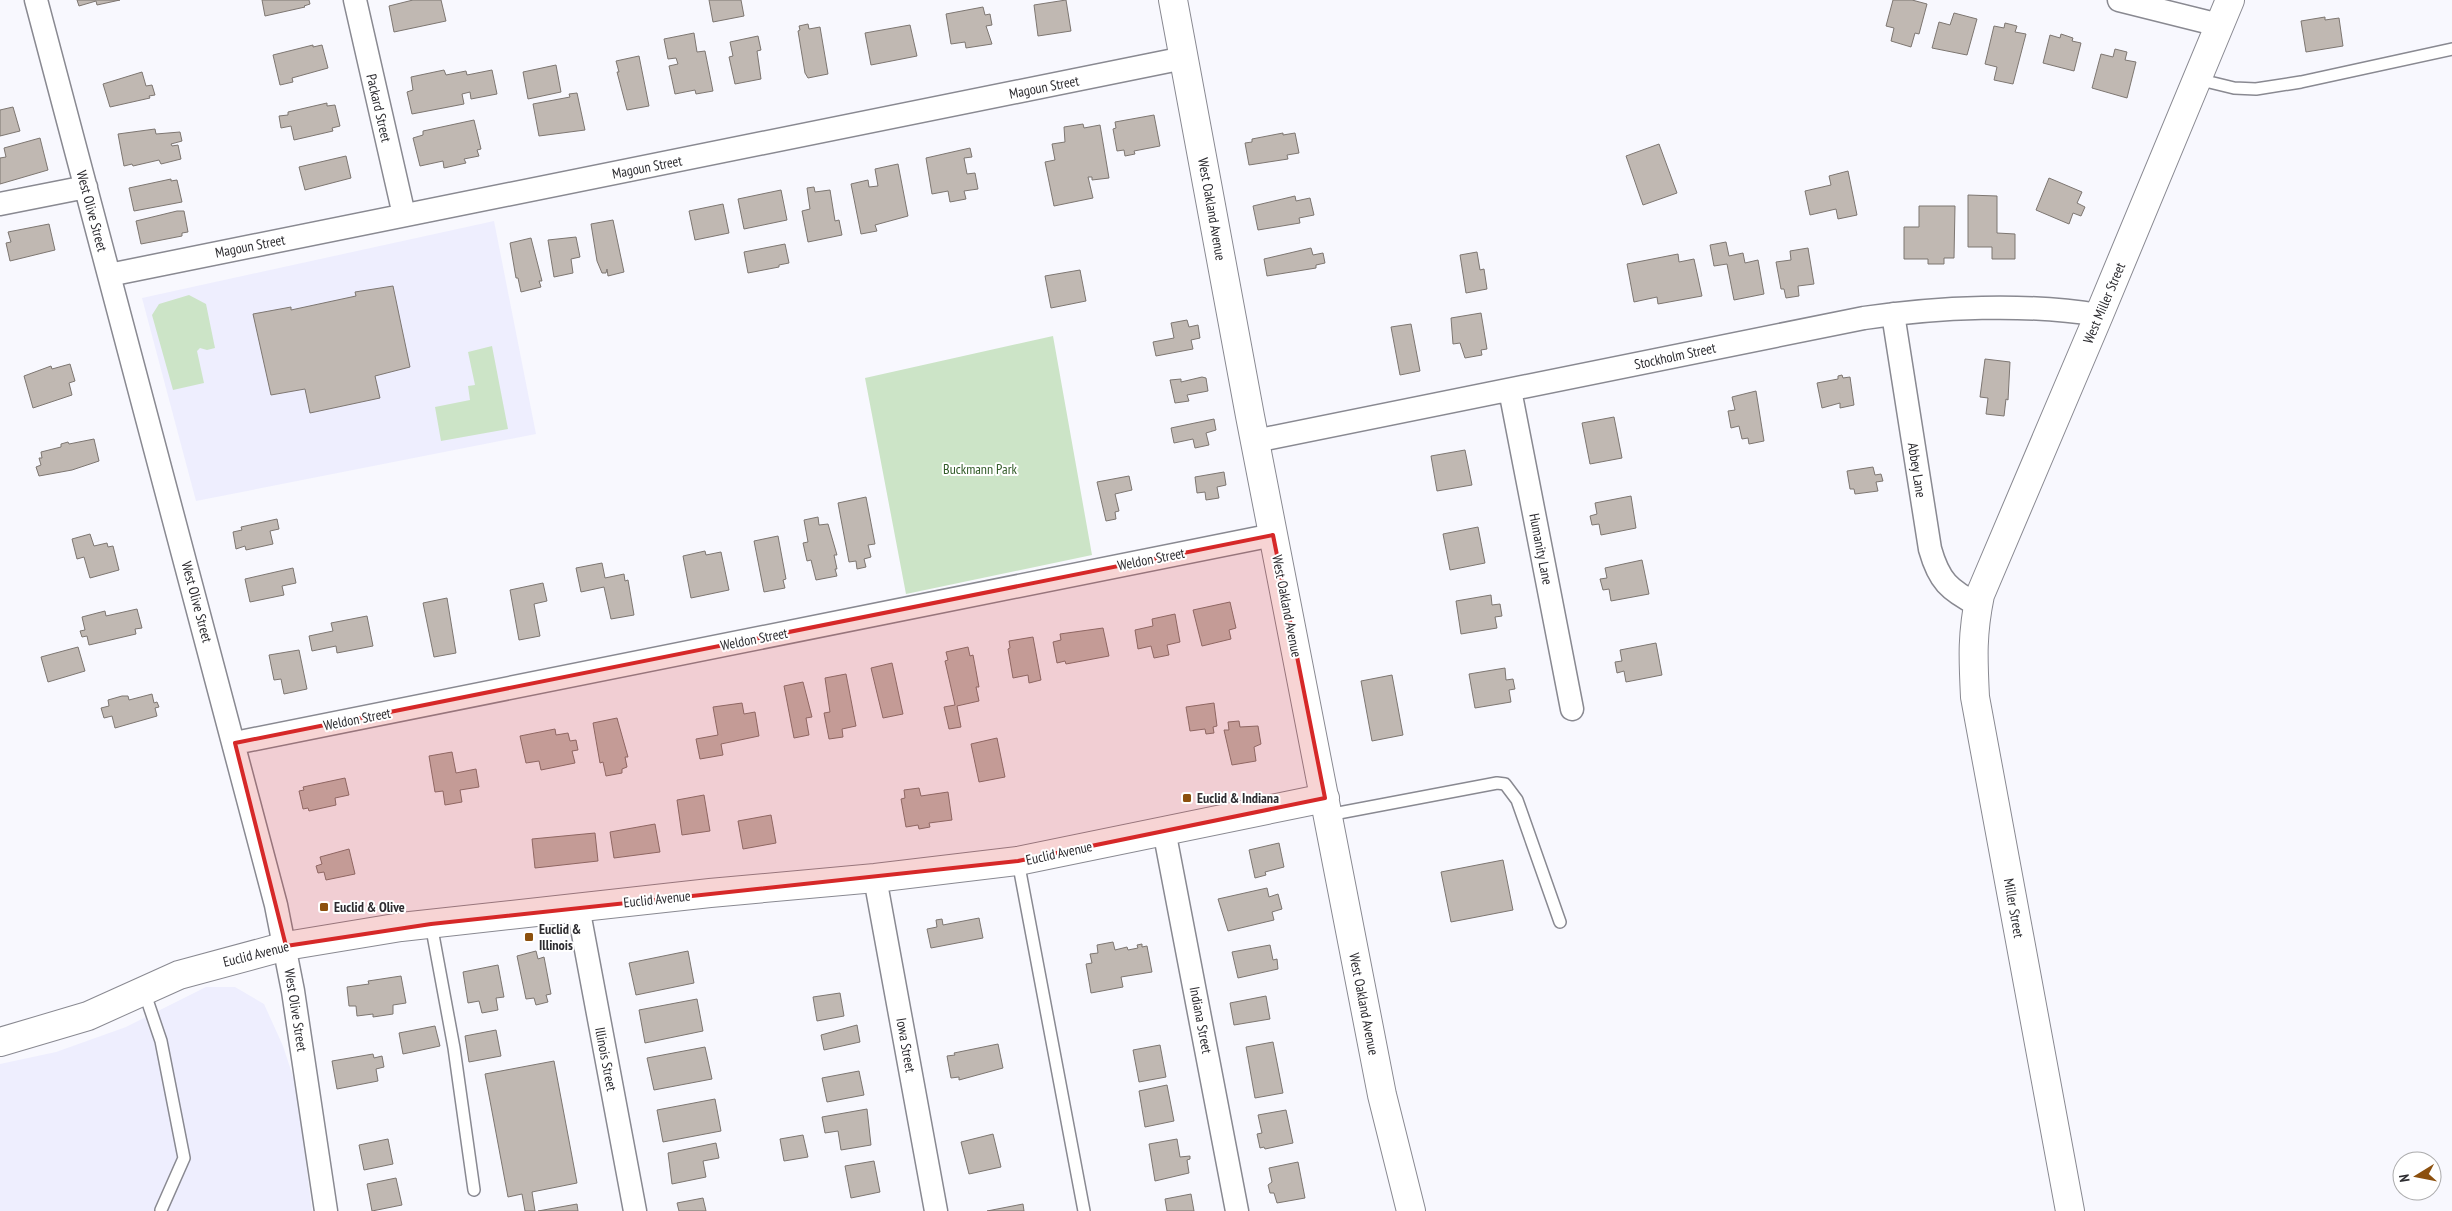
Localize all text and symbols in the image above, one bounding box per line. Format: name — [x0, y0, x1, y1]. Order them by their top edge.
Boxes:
street label: Magoun Street — [1008, 71, 1081, 103]
street label: Packard Street — [362, 72, 396, 144]
street label: Magoun Street — [611, 151, 684, 183]
street label: West Oakland Avenue — [1194, 156, 1230, 262]
street label: West Olive Street — [73, 168, 112, 254]
street label: Magoun Street — [214, 230, 287, 262]
street label: West Miller Street — [2079, 260, 2129, 346]
street label: Stockholm Street — [1633, 339, 1717, 373]
street label: Abbey Lane — [1904, 441, 1930, 499]
park label: Buckmann Park — [943, 460, 1017, 478]
street label: Humanity Lane — [1525, 512, 1557, 586]
street label: Weldon Street — [1116, 544, 1186, 574]
street label: West Oakland Avenue — [1268, 553, 1306, 659]
street label: West Olive Street — [178, 559, 217, 645]
street label: Weldon Street — [719, 624, 789, 654]
street label: Weldon Street — [322, 704, 392, 734]
place label: Euclid & Indiana — [1197, 789, 1279, 807]
marker: Euclid & Indiana — [1181, 792, 1193, 804]
street label: Euclid Avenue — [1024, 837, 1094, 869]
street label: Miller Street — [2000, 877, 2028, 939]
street label: Euclid Avenue — [623, 887, 692, 911]
place label: Euclid & Olive — [334, 898, 405, 916]
marker: Euclid & Olive — [318, 901, 330, 913]
place label: Euclid & Illinois — [539, 920, 581, 954]
marker: Euclid & Illinois — [523, 931, 535, 943]
street label: Euclid Avenue — [221, 937, 291, 971]
street label: West Oakland Avenue — [1345, 951, 1383, 1057]
street label: West Olive Street — [281, 967, 311, 1053]
street label: Indiana Street — [1186, 985, 1216, 1055]
street label: Iowa Street — [892, 1016, 920, 1074]
street label: Illinois Street — [591, 1026, 621, 1093]
north arrow — [2392, 1151, 2442, 1201]
text: N — [2395, 1173, 2414, 1184]

